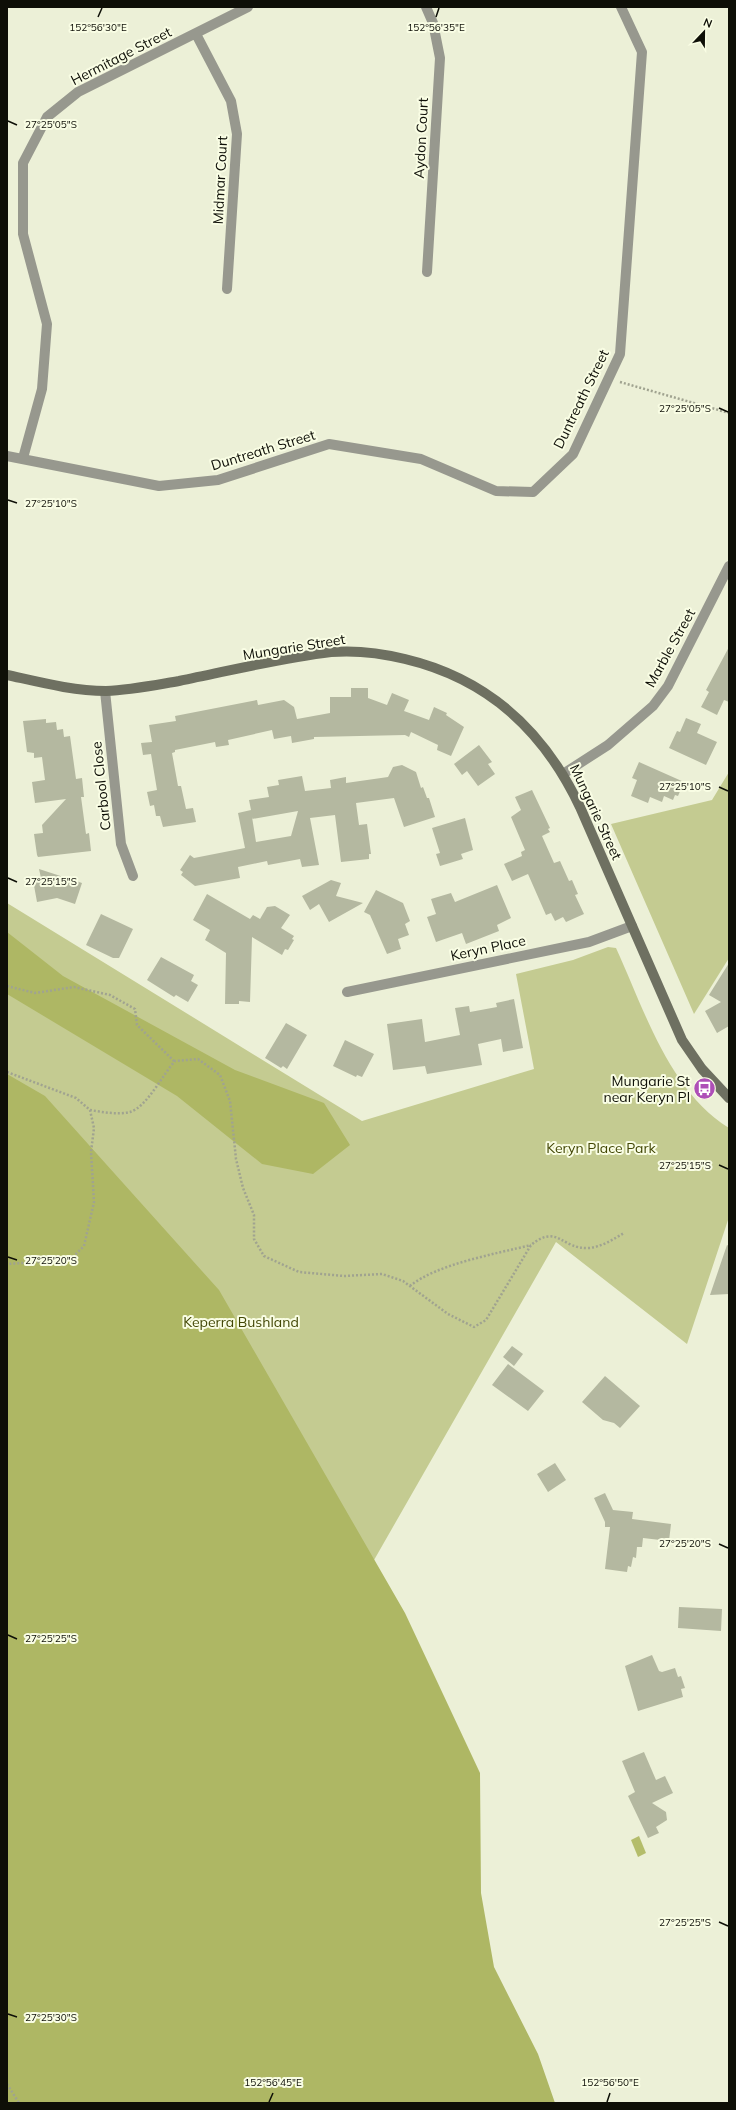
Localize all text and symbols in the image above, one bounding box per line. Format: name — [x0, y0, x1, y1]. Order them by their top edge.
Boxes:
north arrow — [684, 12, 724, 52]
text: N — [701, 15, 714, 31]
text: 152°56'30"E — [69, 21, 127, 34]
text: 152°56'35"E — [407, 21, 465, 34]
street label: Hermitage Street — [68, 23, 175, 89]
street label: Aydon Court — [410, 97, 432, 179]
text: 27°25'05"S — [25, 118, 77, 131]
street label: Midmar Court — [209, 135, 231, 225]
street label: Duntreath Street — [549, 346, 613, 452]
text: 27°25'05"S — [659, 402, 711, 415]
street label: Duntreath Street — [209, 426, 317, 474]
text: 27°25'10"S — [25, 497, 77, 510]
street label: Marble Street — [641, 605, 699, 691]
street label: Mungarie Street — [241, 630, 347, 664]
street label: Carbool Close — [87, 740, 115, 832]
street label: Mungarie Street — [566, 761, 626, 863]
text: 27°25'10"S — [659, 780, 711, 793]
text: 27°25'15"S — [25, 875, 77, 888]
street label: Keryn Place — [449, 931, 527, 965]
place label: Mungarie St near Keryn Pl — [603, 1072, 690, 1106]
bus stop icon: Mungarie St near Keryn Pl — [692, 1076, 718, 1102]
park label: Keryn Place Park — [546, 1139, 657, 1157]
text: 27°25'15"S — [659, 1159, 711, 1172]
text: 27°25'20"S — [25, 1254, 77, 1267]
park label: Keperra Bushland — [183, 1313, 299, 1331]
text: 27°25'20"S — [659, 1537, 711, 1550]
text: 27°25'25"S — [25, 1632, 77, 1645]
text: 27°25'25"S — [659, 1916, 711, 1929]
text: 27°25'30"S — [25, 2011, 77, 2024]
text: 152°56'45"E — [244, 2076, 302, 2089]
text: 152°56'50"E — [581, 2076, 639, 2089]

